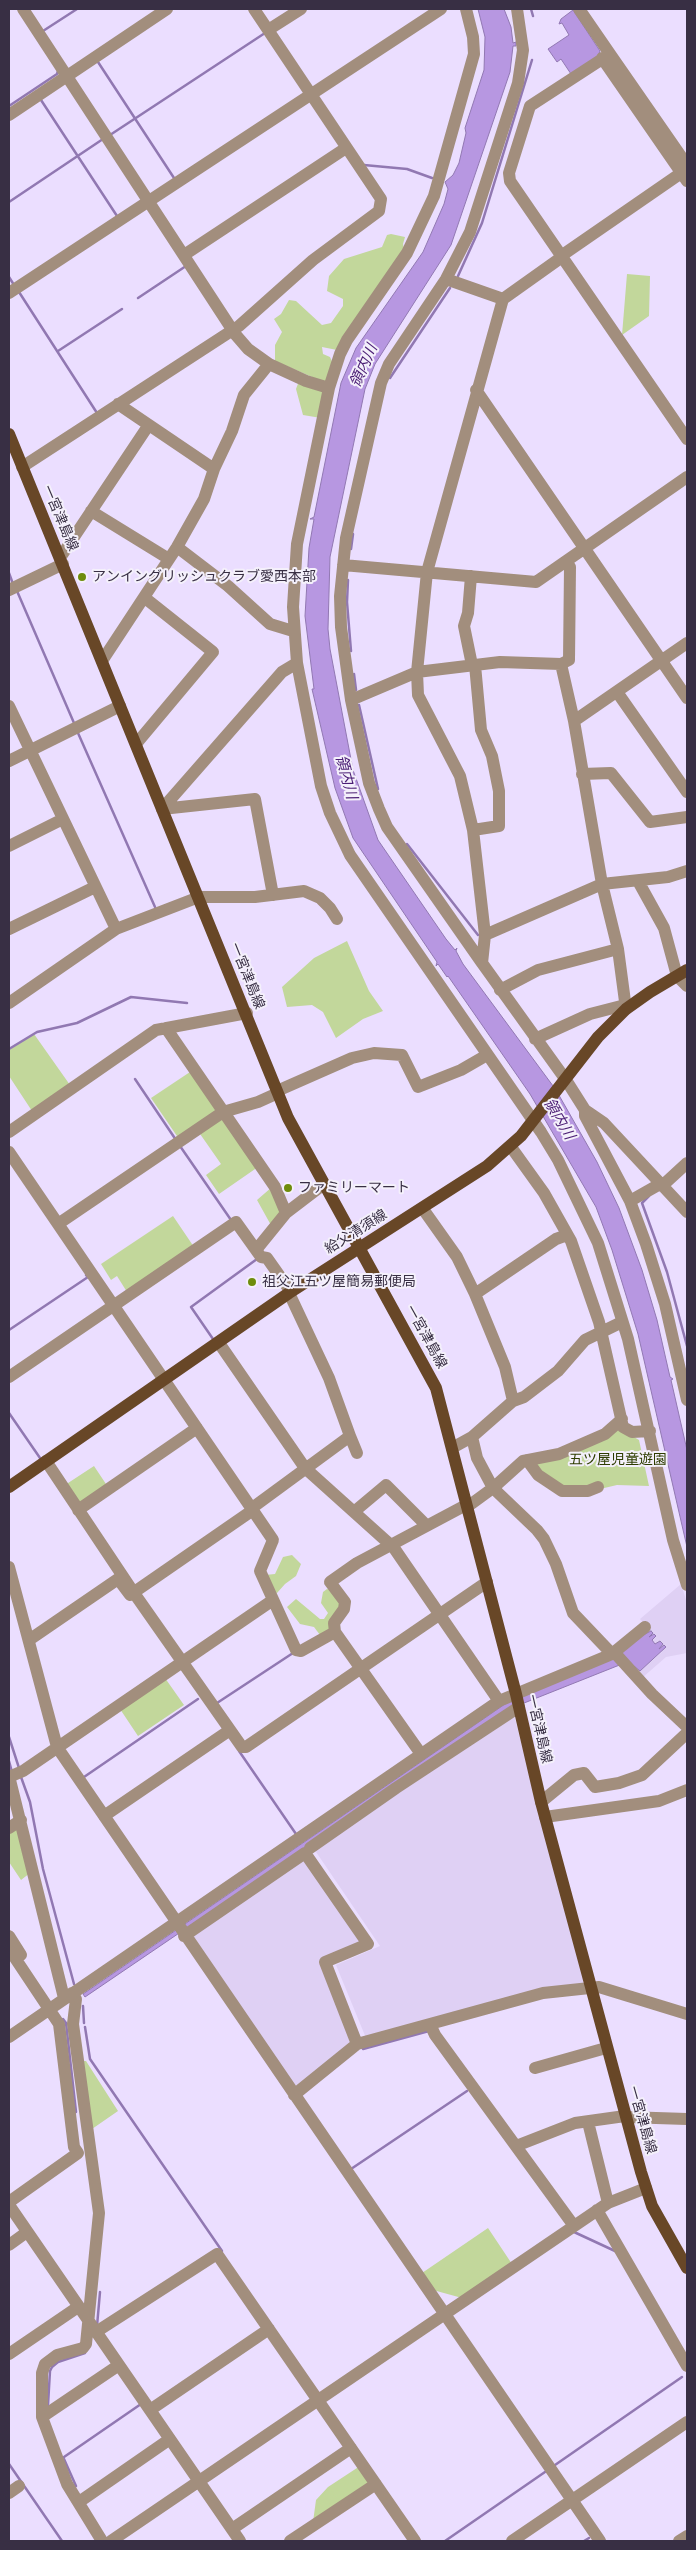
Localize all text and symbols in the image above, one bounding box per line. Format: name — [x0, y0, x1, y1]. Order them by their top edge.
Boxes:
water label: 領内川 — [347, 342, 381, 390]
street label: 一宮津島線 — [39, 483, 81, 553]
place label: アンイングリッシュクラブ愛西本部 — [92, 569, 316, 585]
marker: アンイングリッシュクラブ愛西本部 — [76, 571, 88, 583]
water label: 領内川 — [331, 753, 361, 801]
street label: 一宮津島線 — [226, 940, 268, 1012]
water label: 領内川 — [540, 1095, 578, 1143]
place label: ファミリーマート — [298, 1180, 410, 1196]
marker: ファミリーマート — [282, 1182, 294, 1194]
street label: 給父清須線 — [322, 1206, 390, 1258]
place label: 祖父江五ツ屋簡易郵便局 — [262, 1274, 416, 1290]
marker: 祖父江五ツ屋簡易郵便局 — [246, 1276, 258, 1288]
street label: 一宮津島線 — [402, 1302, 450, 1372]
park label: 五ツ屋児童遊園 — [569, 1452, 667, 1468]
street label: 一宮津島線 — [523, 1693, 555, 1765]
street label: 一宮津島線 — [624, 2084, 660, 2156]

